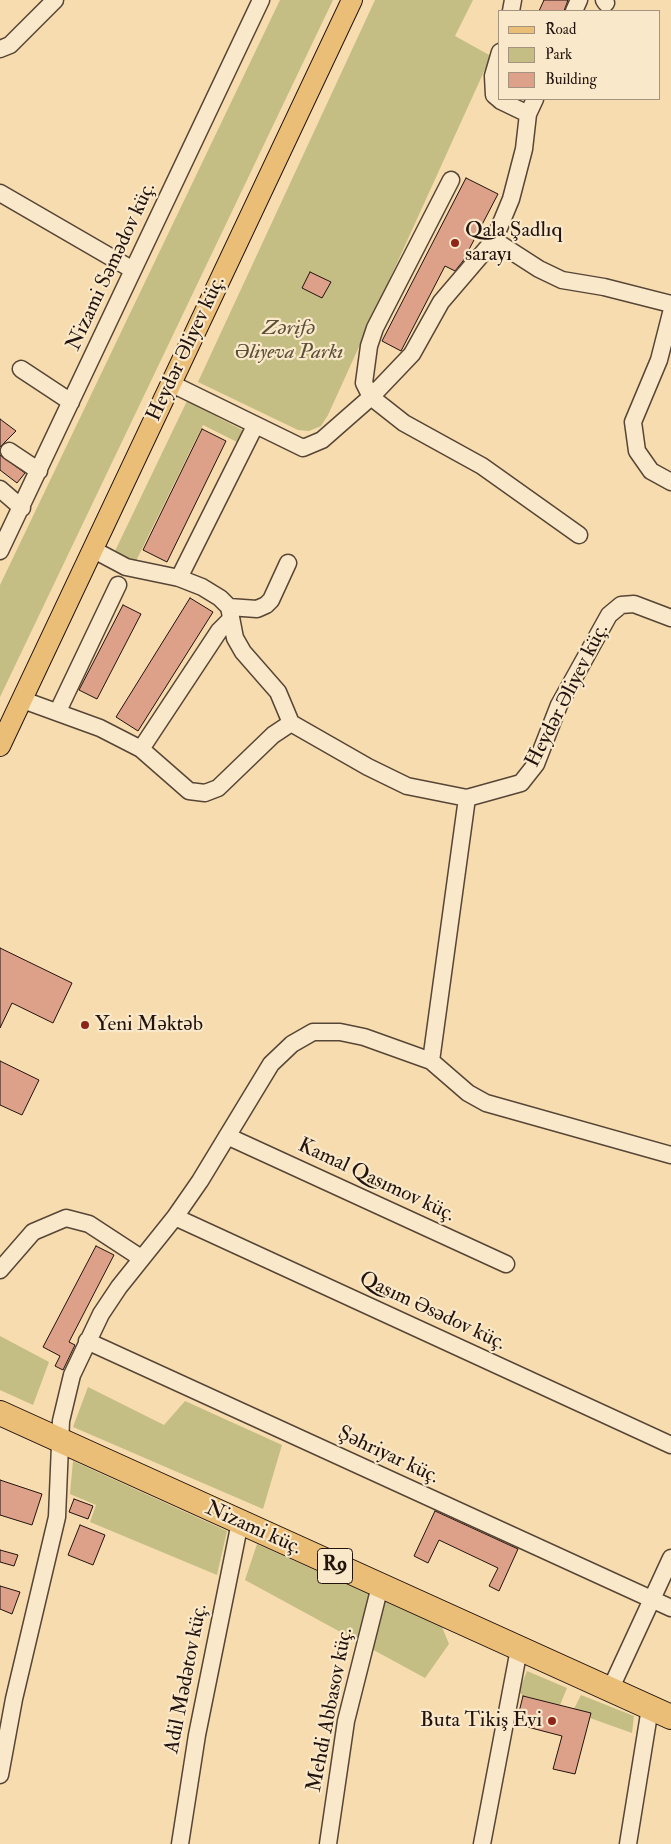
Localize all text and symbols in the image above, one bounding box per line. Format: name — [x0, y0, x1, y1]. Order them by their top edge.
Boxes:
legend — [498, 10, 661, 100]
text: Road — [545, 20, 576, 39]
text: Park — [545, 45, 572, 64]
text: Building — [545, 70, 597, 89]
street label: Nizami Səmədov küç. — [62, 179, 162, 355]
place label: Qala Şadlıq sarayı — [465, 218, 562, 268]
marker: Qala Şadlıq sarayı — [449, 237, 461, 249]
street label: Heydər Əliyev küç. — [142, 272, 232, 426]
park label: Zərifə Əliyeva Parkı — [235, 316, 343, 366]
street label: Heydər Əliyev küç. — [521, 620, 615, 772]
place label: Yeni Məktəb — [95, 1012, 203, 1038]
marker: Yeni Məktəb — [79, 1019, 91, 1031]
street label: Kamal Qasımov küç. — [294, 1134, 458, 1228]
street label: Qasım Əsədov küç. — [355, 1267, 509, 1357]
street label: Şəhriyar küç. — [333, 1422, 443, 1490]
street label: Nizami küç. — [201, 1497, 305, 1561]
road number: R9 — [318, 1548, 352, 1584]
street label: Adil Mədətov küç. — [160, 1602, 214, 1756]
street label: Mehdi Abbasov küç. — [303, 1626, 359, 1794]
place label: Buta Tikiş Evi — [420, 1708, 542, 1734]
marker: Buta Tikiş Evi — [546, 1715, 558, 1727]

